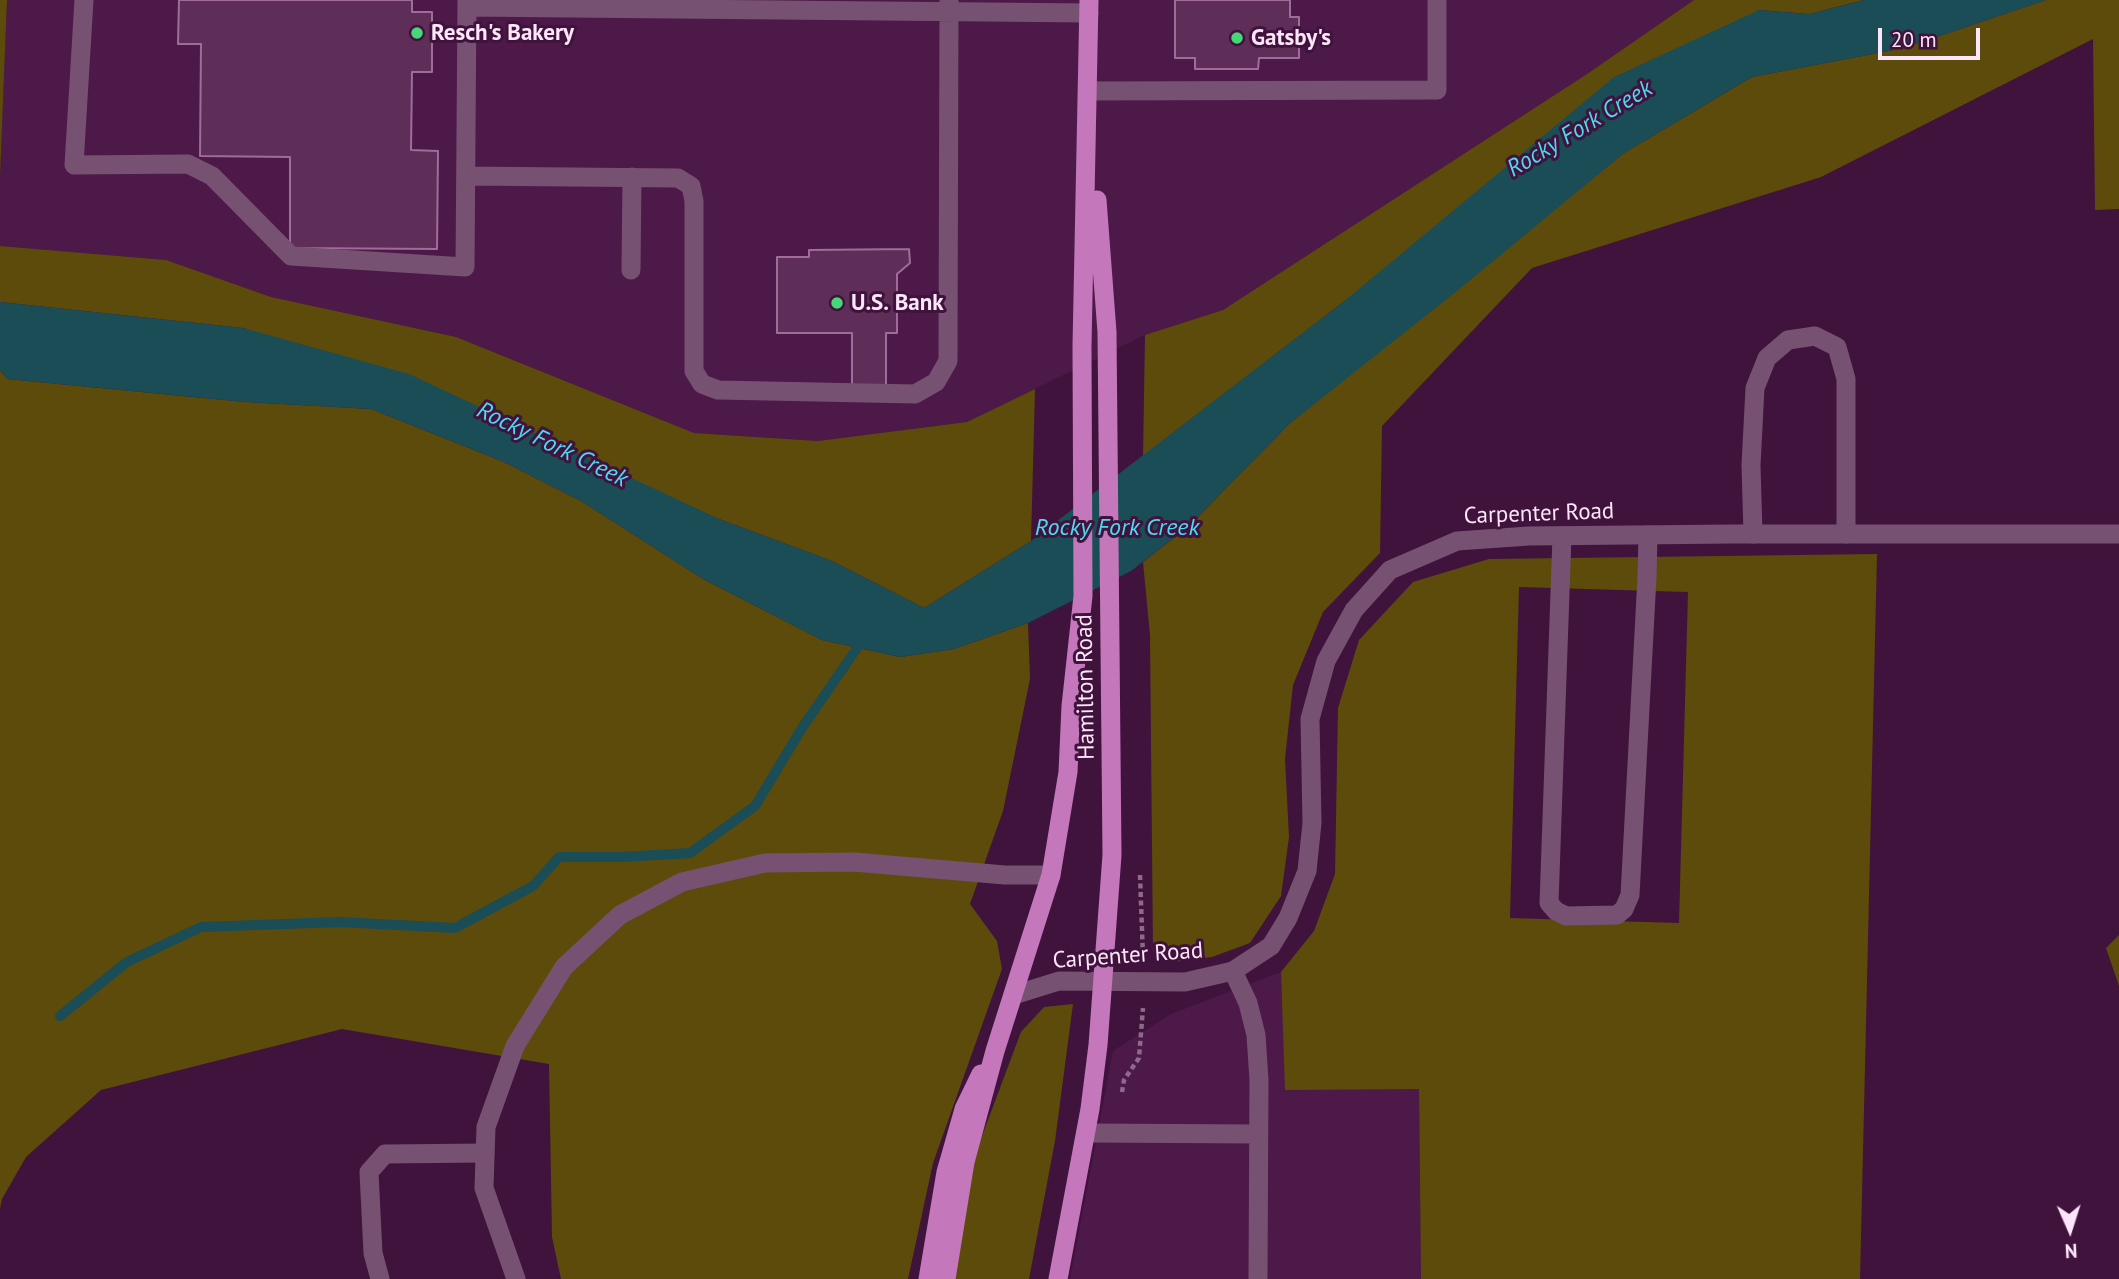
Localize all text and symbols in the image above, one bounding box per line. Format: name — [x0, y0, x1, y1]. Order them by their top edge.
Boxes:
scale bar — [1881, 14, 1982, 58]
place label: Resch's Bakery — [431, 19, 574, 47]
place label: Gatsby's — [1251, 24, 1331, 52]
marker: Resch's Bakery — [409, 25, 425, 41]
text: 20 m — [1891, 26, 1937, 53]
marker: Gatsby's — [1229, 30, 1245, 46]
water label: Rocky Fork Creek — [1502, 74, 1658, 184]
place label: U.S. Bank — [851, 289, 944, 317]
marker: U.S. Bank — [829, 295, 845, 311]
water label: Rocky Fork Creek — [472, 396, 632, 494]
street label: Carpenter Road — [1463, 498, 1615, 530]
water label: Rocky Fork Creek — [1035, 514, 1199, 542]
street label: Hamilton Road — [1071, 614, 1101, 760]
street label: Carpenter Road — [1052, 937, 1204, 975]
north arrow — [2035, 1195, 2105, 1265]
text: N — [2064, 1239, 2078, 1263]

